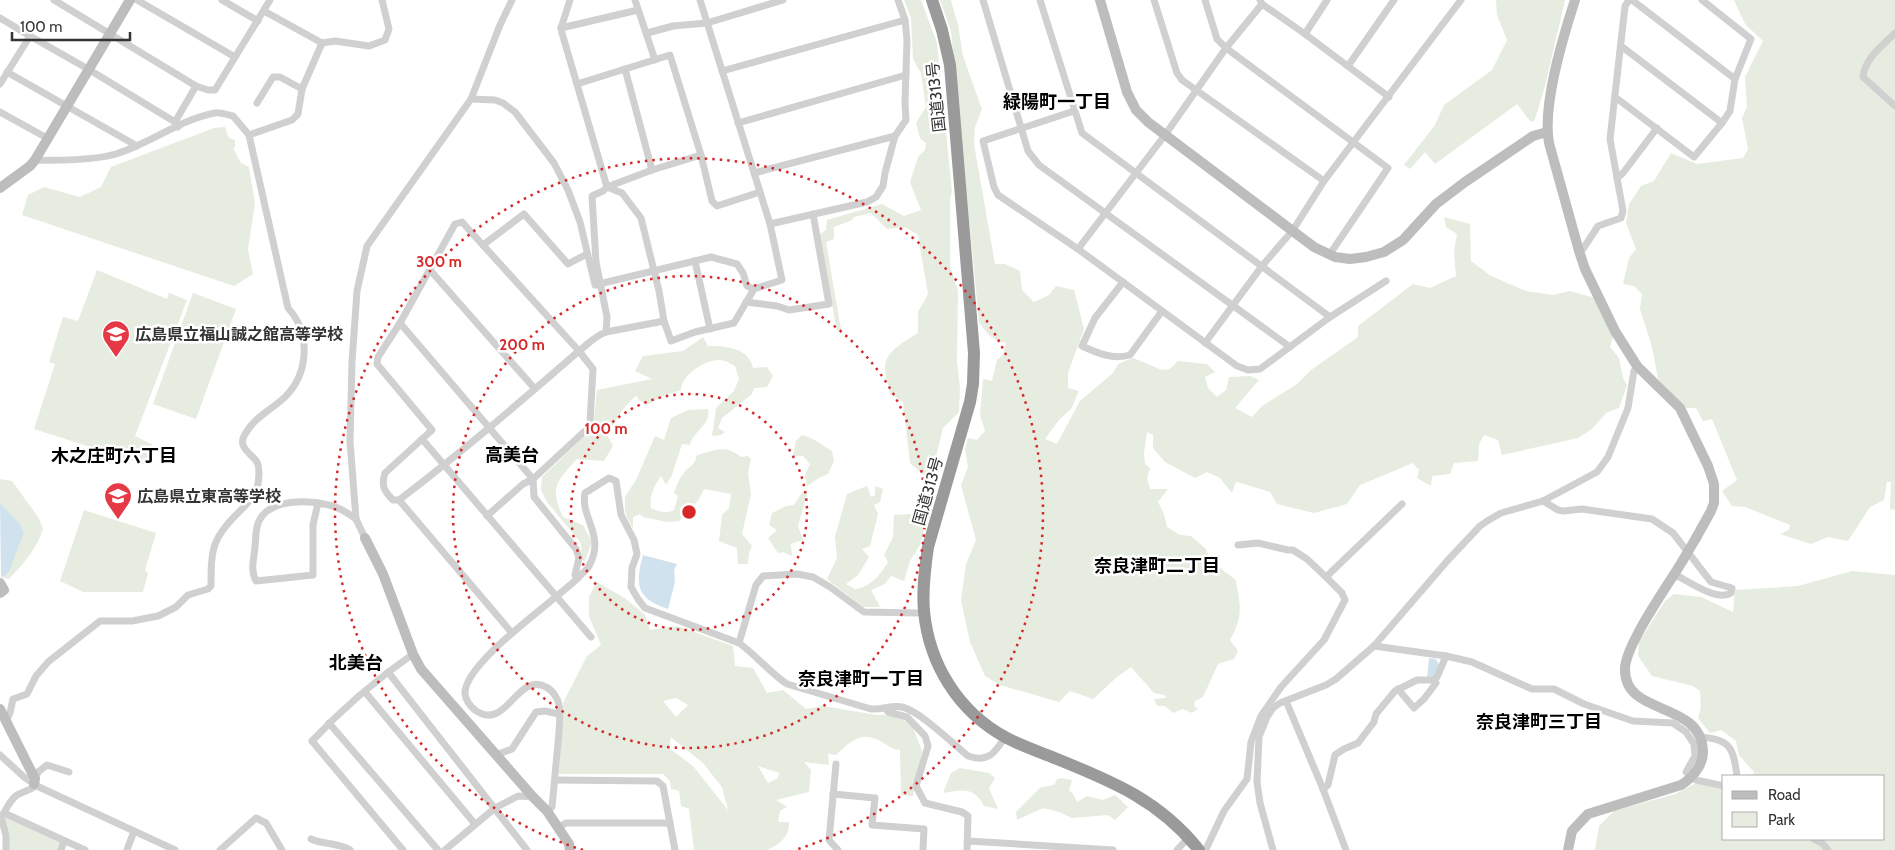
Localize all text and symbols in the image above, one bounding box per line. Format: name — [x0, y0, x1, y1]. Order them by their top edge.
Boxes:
scale bar — [12, 10, 130, 42]
text: 100 m — [20, 18, 62, 36]
street label: 国道313号 — [923, 61, 949, 133]
district label: 緑陽町一丁目 — [1003, 91, 1111, 113]
text: 300 m — [416, 253, 462, 271]
school or university icon: 広島県立福山誠之館高等学校 — [101, 319, 131, 358]
place label: 広島県立福山誠之館高等学校 — [135, 325, 343, 344]
text: 200 m — [499, 336, 545, 354]
text: 100 m — [584, 420, 628, 438]
district label: 高美台 — [485, 444, 539, 466]
district label: 木之庄町六丁目 — [51, 445, 177, 467]
street label: 国道313号 — [909, 454, 947, 528]
school or university icon: 広島県立東高等学校 — [103, 481, 133, 520]
place label: 広島県立東高等学校 — [137, 487, 281, 506]
centre of rings — [680, 503, 698, 521]
district label: 奈良津町二丁目 — [1094, 555, 1220, 577]
district label: 北美台 — [329, 652, 383, 674]
district label: 奈良津町一丁目 — [798, 668, 924, 690]
district label: 奈良津町三丁目 — [1476, 711, 1602, 733]
legend — [1722, 775, 1885, 840]
text: Road — [1768, 786, 1801, 804]
text: Park — [1768, 811, 1795, 829]

